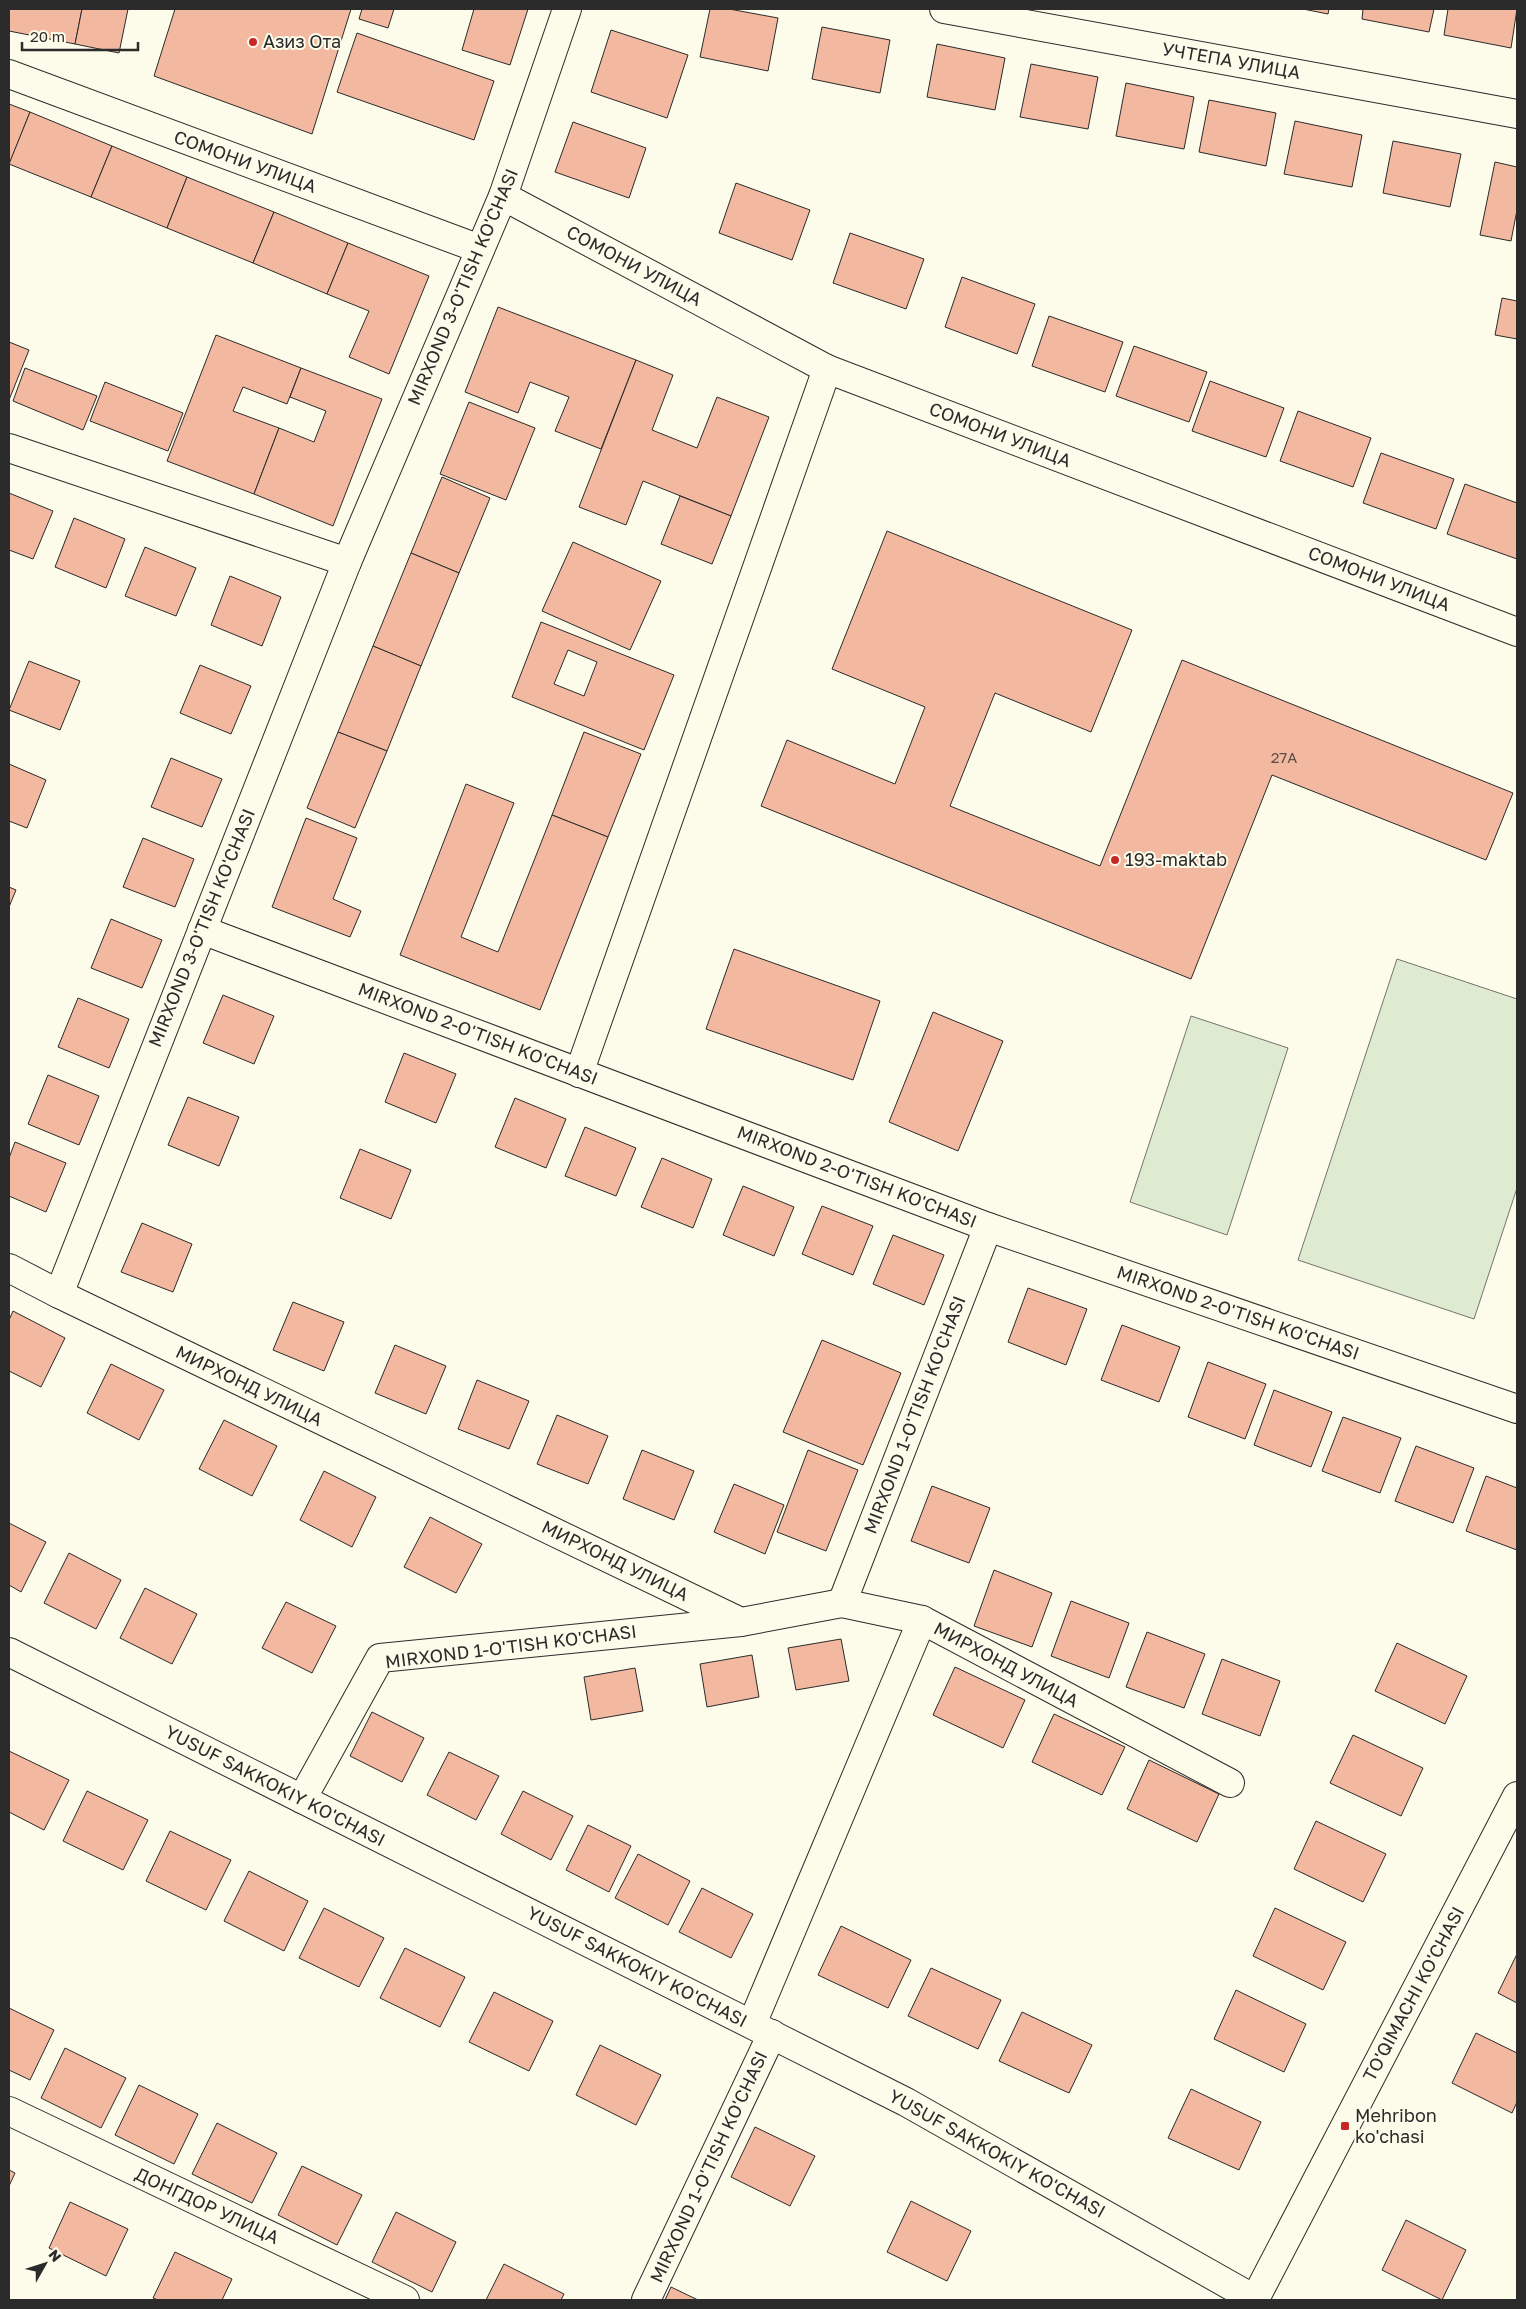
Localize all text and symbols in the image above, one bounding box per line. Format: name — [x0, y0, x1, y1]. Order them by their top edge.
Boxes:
scale bar — [22, 20, 139, 52]
text: 20 m — [30, 27, 65, 45]
place label: Азиз Ота — [263, 30, 341, 52]
marker: Азиз Ота — [247, 36, 259, 48]
street label: УЧТЕПА УЛИЦА — [1160, 37, 1302, 83]
street label: СОМОНИ УЛИЦА — [171, 125, 320, 197]
street label: MIRXOND 3-O'TISH KO'CHASI — [402, 165, 522, 408]
street label: СОМОНИ УЛИЦА — [563, 220, 706, 310]
street label: СОМОНИ УЛИЦА — [926, 397, 1074, 471]
street label: СОМОНИ УЛИЦА — [1305, 541, 1453, 615]
house number: 27А — [1271, 748, 1297, 766]
street label: MIRXOND 3-O'TISH KO'CHASI — [143, 805, 259, 1050]
place label: 193-maktab — [1125, 848, 1227, 870]
marker: 193-maktab — [1109, 854, 1121, 866]
street label: MIRXOND 2-O'TISH KO'CHASI — [355, 977, 601, 1089]
street label: MIRXOND 2-O'TISH KO'CHASI — [734, 1120, 980, 1232]
street label: MIRXOND 2-O'TISH KO'CHASI — [1114, 1260, 1362, 1364]
street label: MIRXOND 1-O'TISH KO'CHASI — [858, 1292, 970, 1537]
street label: МИРХОНД УЛИЦА — [172, 1340, 326, 1430]
street label: МИРХОНД УЛИЦА — [538, 1515, 692, 1605]
street label: МИРХОНД УЛИЦА — [930, 1617, 1083, 1712]
street label: MIRXOND 1-O'TISH KO'CHASI — [384, 1620, 638, 1672]
street label: YUSUF SAKKOKIY KO'CHASI — [162, 1720, 389, 1850]
street label: YUSUF SAKKOKIY KO'CHASI — [524, 1901, 751, 2031]
street label: TO'QIMACHI KO'CHASI — [1358, 1902, 1469, 2085]
street label: MIRXOND 1-O'TISH KO'CHASI — [645, 2047, 772, 2286]
street label: YUSUF SAKKOKIY KO'CHASI — [885, 2084, 1110, 2222]
place label: Mehribon ko'chasi — [1355, 2104, 1437, 2147]
marker: Mehribon ko'chasi — [1339, 2120, 1351, 2132]
street label: ДОНГДОР УЛИЦА — [132, 2162, 283, 2248]
north arrow — [20, 2239, 70, 2289]
text: N — [46, 2246, 65, 2265]

